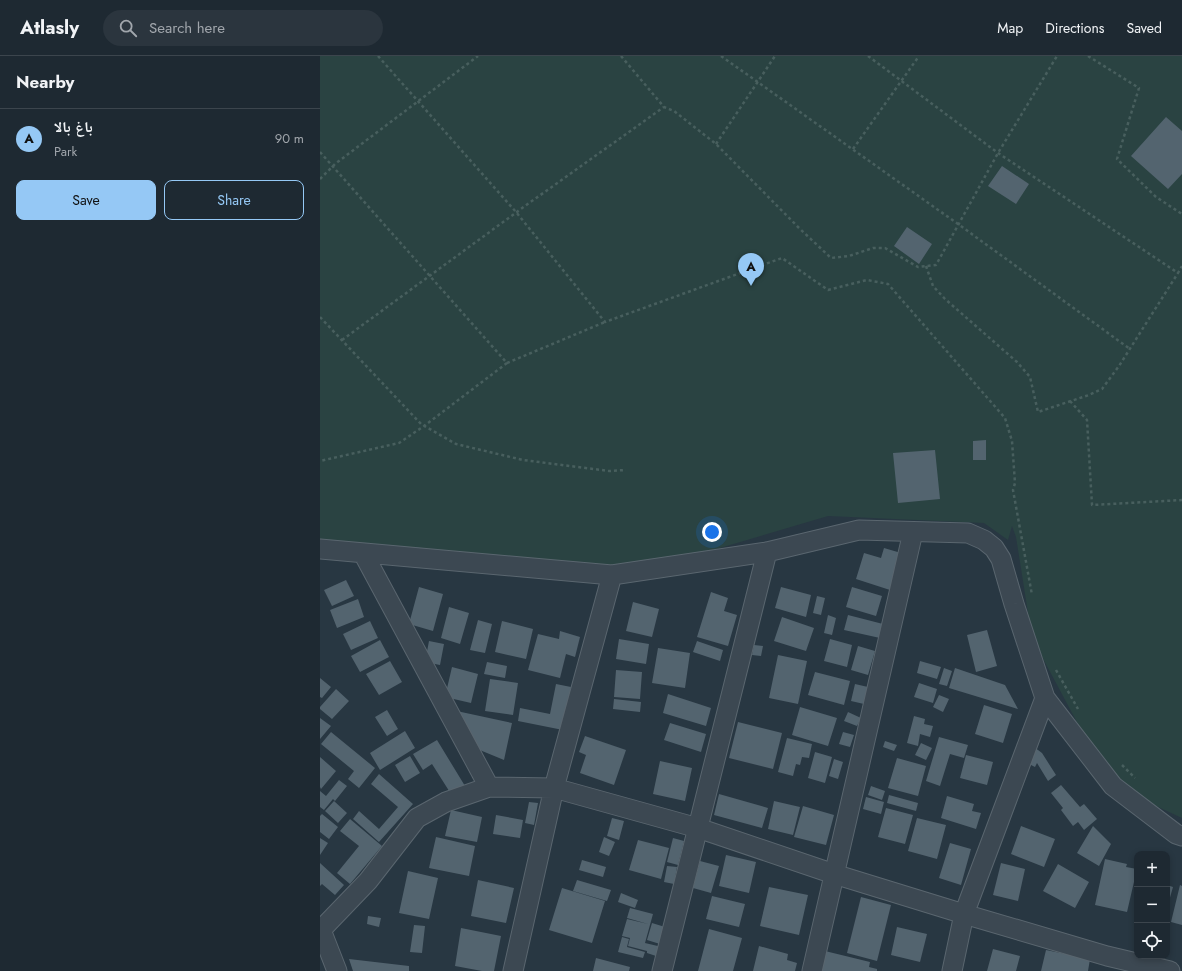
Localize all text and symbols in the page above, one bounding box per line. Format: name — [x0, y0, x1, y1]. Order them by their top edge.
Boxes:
search box — [103, 10, 383, 46]
text: Atlasly — [20, 14, 79, 41]
icon: search — [117, 17, 139, 39]
text: Search here — [149, 17, 225, 39]
text: Map — [997, 18, 1023, 38]
text: Directions — [1045, 18, 1105, 38]
text: Saved — [1127, 18, 1162, 38]
text: Nearby — [16, 70, 74, 94]
text: باغ بالا — [54, 116, 93, 138]
text: A — [24, 129, 34, 148]
text: 90 m — [275, 129, 304, 148]
text: Park — [54, 142, 77, 161]
button: Save — [16, 180, 156, 220]
button: Share — [164, 180, 304, 220]
pin: A — [738, 253, 764, 286]
your location — [702, 522, 722, 542]
map controls — [1134, 851, 1170, 959]
button: + — [1134, 851, 1170, 887]
button: − — [1134, 887, 1170, 923]
button: locate — [1134, 923, 1170, 959]

